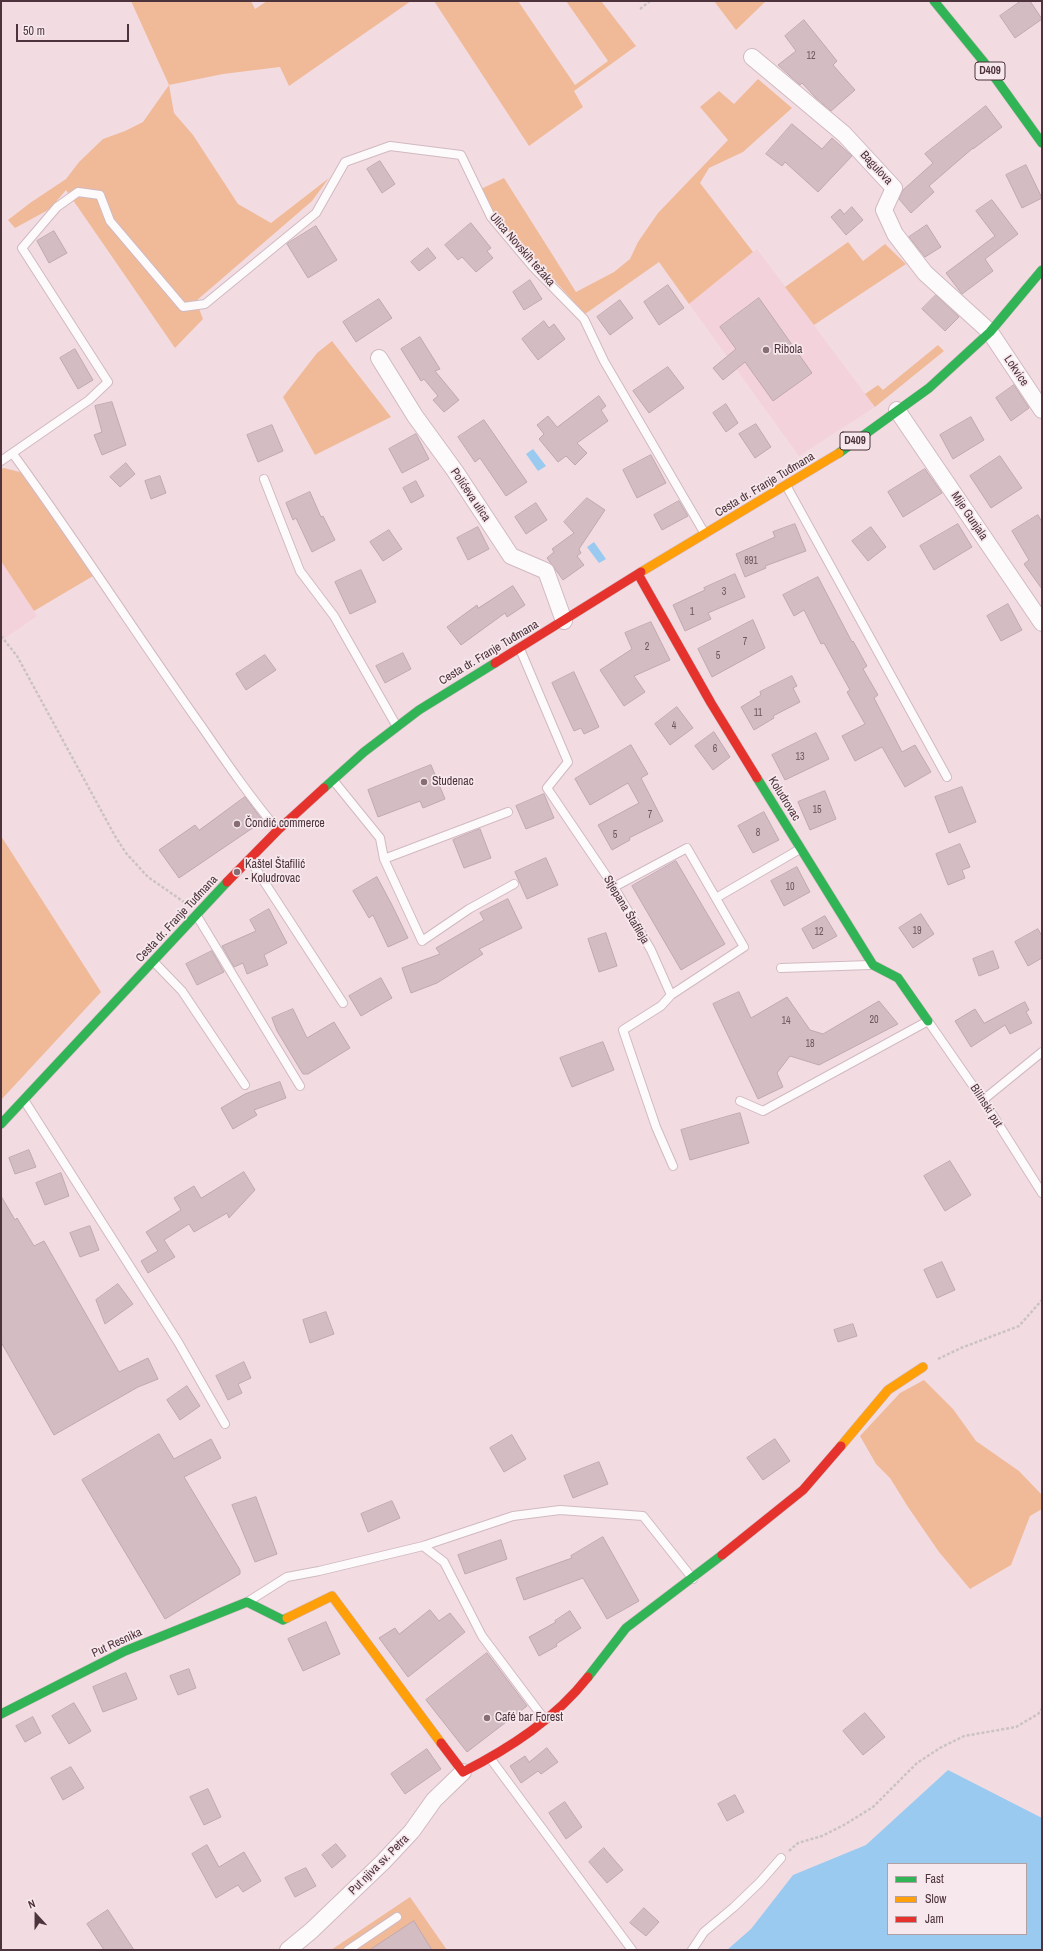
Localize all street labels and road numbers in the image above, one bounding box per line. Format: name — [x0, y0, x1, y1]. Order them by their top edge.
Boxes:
road number: D409 — [975, 62, 1005, 80]
street label: Bagulova — [857, 148, 895, 188]
street label: Ulica Novskih težaka — [486, 210, 558, 290]
street label: Lokvice — [1001, 353, 1031, 389]
road number: D409 — [840, 432, 870, 450]
street label: Cesta dr. Franje Tuđmana — [713, 450, 817, 520]
street label: Polićeva ulica — [447, 466, 493, 524]
street label: Mije Gunjala — [948, 489, 990, 543]
street label: Cesta dr. Franje Tuđmana — [437, 618, 541, 688]
street label: Koludrovac — [765, 774, 803, 824]
street label: Cesta dr. Franje Tuđmana — [133, 873, 221, 965]
street label: Stjepana Štafileja — [600, 873, 652, 947]
street label: Bilinski put — [967, 1082, 1005, 1130]
street label: Put Resnika — [90, 1625, 144, 1661]
street label: Put njiva sv. Petra — [346, 1832, 412, 1898]

